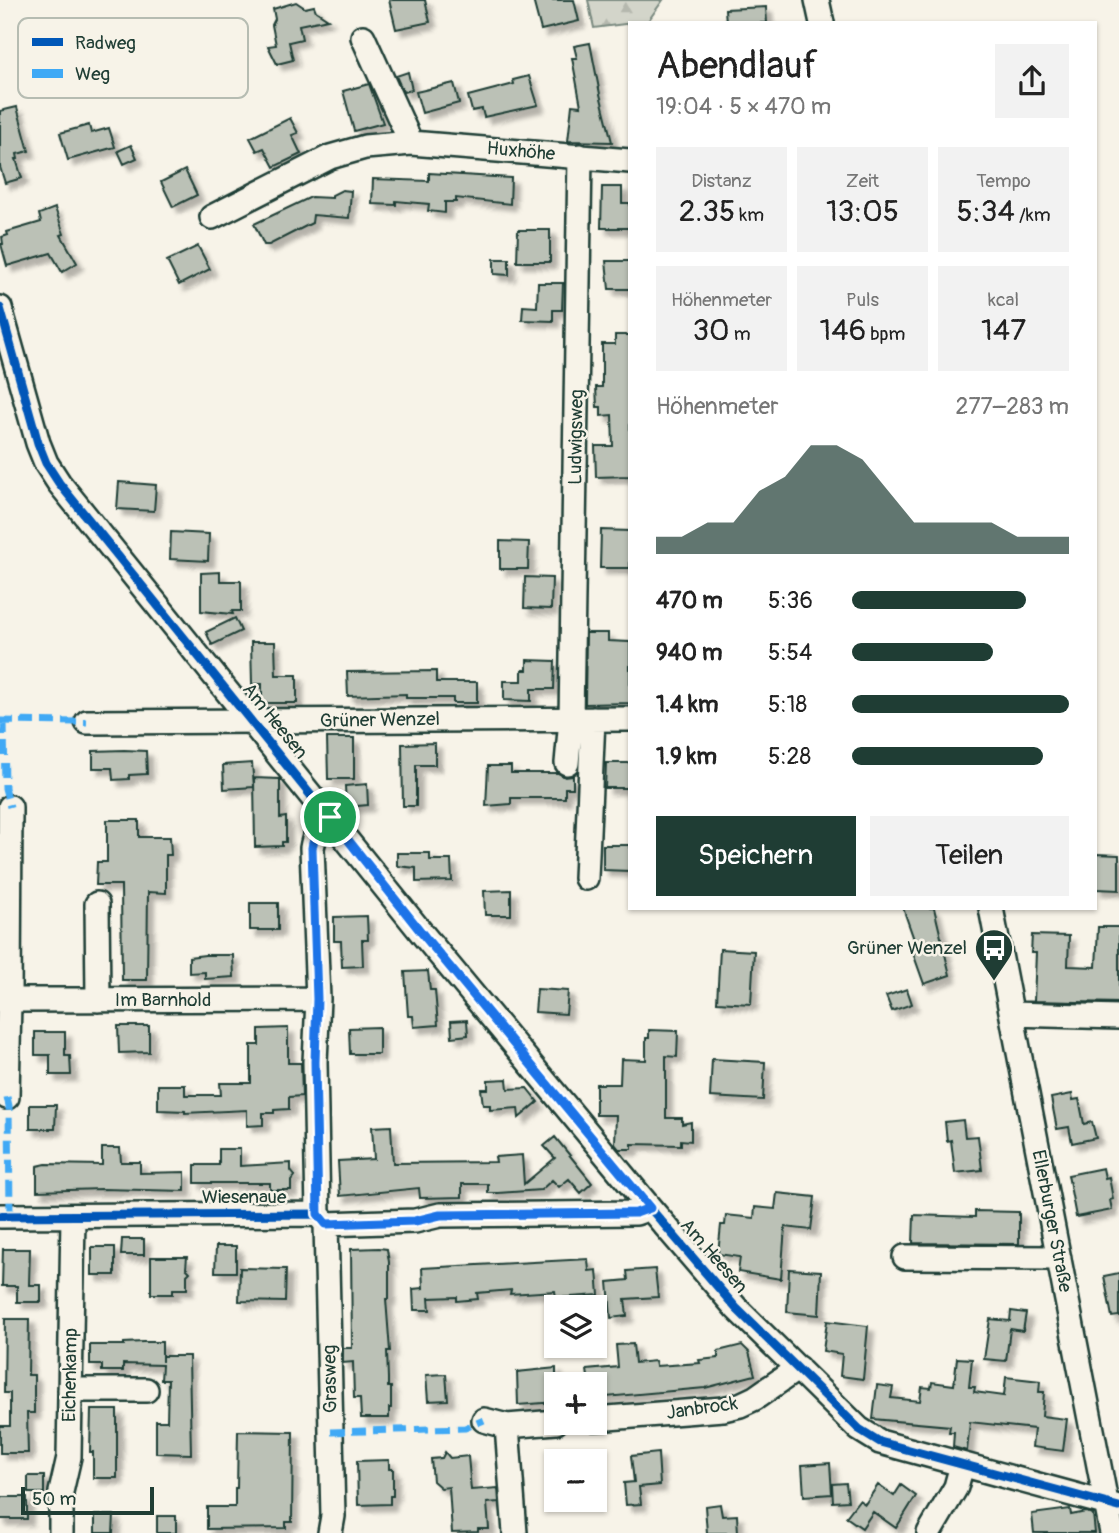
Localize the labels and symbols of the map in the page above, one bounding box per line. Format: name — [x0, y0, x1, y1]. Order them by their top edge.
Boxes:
legend — [18, 18, 248, 98]
text: Radweg — [75, 31, 136, 55]
text: Weg — [75, 62, 110, 86]
street label: Huxhöhe — [486, 136, 557, 166]
street label: Ludwigsweg — [563, 389, 589, 485]
street label: Am Heesen — [237, 678, 313, 764]
street label: Grüner Wenzel — [320, 707, 440, 733]
pin — [300, 787, 360, 847]
bus stop icon: Grüner Wenzel — [973, 927, 1015, 982]
place label: Grüner Wenzel — [847, 936, 967, 960]
street label: Im Barnhold — [115, 988, 211, 1012]
street label: Ellerburger Straße — [1026, 1148, 1078, 1295]
street label: Wiesenaue — [202, 1185, 287, 1209]
street label: Am Heesen — [675, 1214, 753, 1298]
street label: Eichenkamp — [57, 1328, 83, 1422]
street label: Grasweg — [317, 1345, 343, 1413]
street label: Janbrock — [665, 1391, 739, 1425]
scale bar — [21, 1484, 154, 1516]

